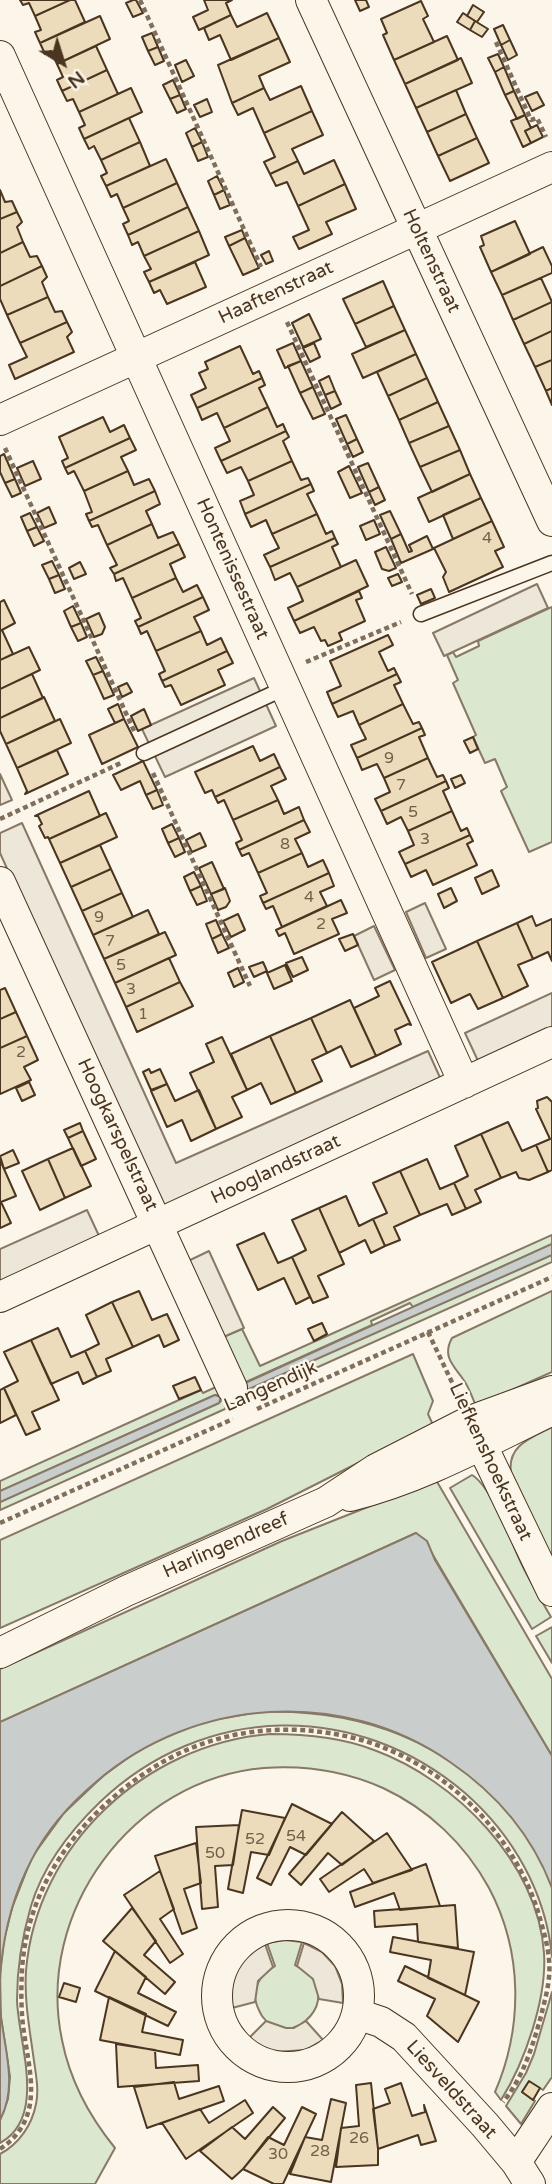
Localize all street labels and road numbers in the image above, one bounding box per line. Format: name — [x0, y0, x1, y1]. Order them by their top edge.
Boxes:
street label: Holtenstraat — [397, 206, 465, 316]
street label: Haaftenstraat — [215, 256, 337, 330]
street label: Hontenissestraat — [191, 495, 273, 643]
street label: Hoogkarspelstraat — [72, 1055, 162, 1215]
street label: Hooglandstraat — [208, 1130, 344, 1210]
street label: Langendijk — [221, 1356, 321, 1418]
street label: Liefkenshoekstraat — [443, 1380, 537, 1544]
street label: Harlingendreef — [160, 1508, 292, 1584]
street label: Liesveldstraat — [401, 2036, 501, 2144]

